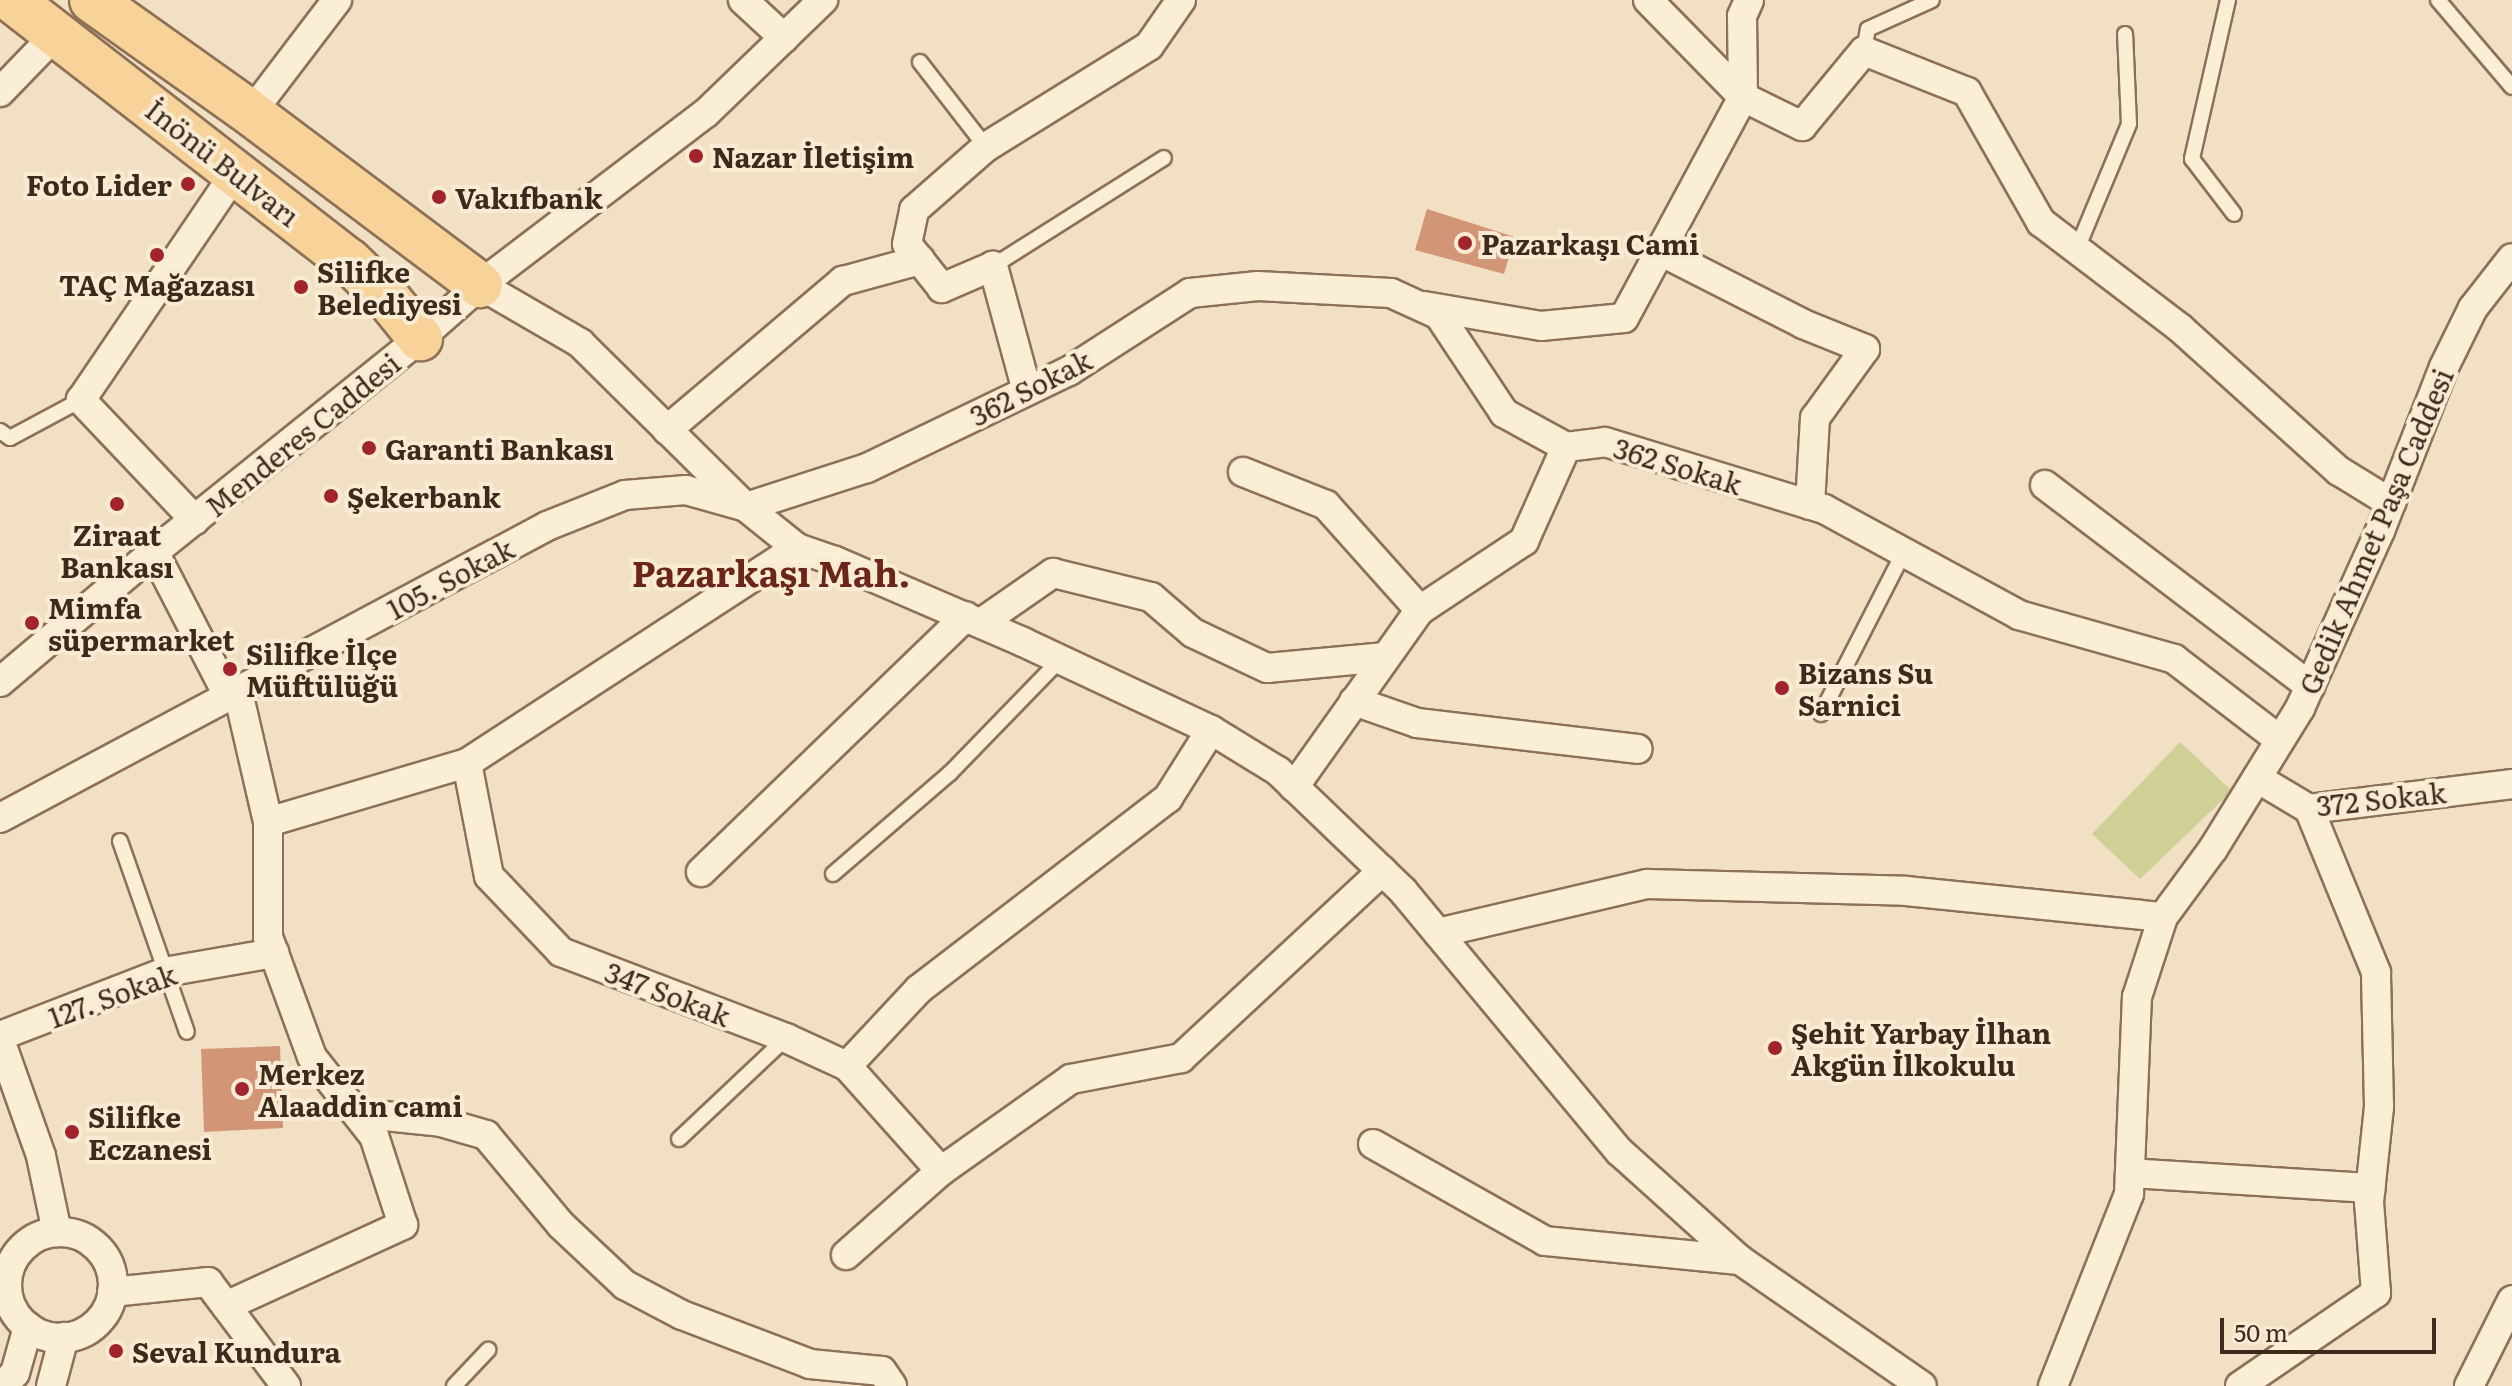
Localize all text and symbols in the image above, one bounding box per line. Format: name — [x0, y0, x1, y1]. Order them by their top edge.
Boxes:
street label: İnönü Bulvarı — [140, 92, 306, 232]
place label: Nazar İletişim — [712, 139, 914, 173]
marker: Nazar İletişim — [687, 147, 705, 165]
place label: Foto Lider — [26, 167, 172, 201]
marker: Foto Lider — [179, 175, 197, 193]
place label: Vakıfbank — [455, 180, 603, 214]
marker: Vakıfbank — [430, 188, 448, 206]
place label: Pazarkaşı Cami — [1481, 226, 1699, 260]
marker: Pazarkaşı Cami — [1456, 234, 1474, 252]
marker: TAÇ Mağazası — [148, 246, 166, 264]
place label: Silifke Belediyesi — [317, 254, 462, 320]
place label: TAÇ Mağazası — [59, 267, 255, 301]
marker: Silifke Belediyesi — [292, 278, 310, 296]
street label: 362 Sokak — [964, 342, 1096, 432]
street label: Menderes Caddesi — [198, 345, 406, 523]
street label: Gedik Ahmet Paşa Caddesi — [2291, 363, 2459, 699]
street label: 362 Sokak — [1610, 430, 1746, 500]
place label: Garanti Bankası — [385, 431, 614, 465]
marker: Garanti Bankası — [360, 439, 378, 457]
place label: Şekerbank — [347, 479, 501, 513]
marker: Şekerbank — [322, 487, 340, 505]
marker: Ziraat Bankası — [108, 495, 126, 513]
place label: Ziraat Bankası — [60, 517, 174, 583]
street label: 105. Sokak — [381, 531, 519, 625]
district label: Pazarkaşı Mah. — [632, 550, 910, 594]
place label: Mimfa süpermarket — [48, 590, 235, 656]
marker: Mimfa süpermarket — [23, 614, 41, 632]
place label: Silifke İlçe Müftülüğü — [246, 636, 398, 702]
place label: Bizans Su Sarnici — [1798, 655, 1933, 721]
marker: Silifke İlçe Müftülüğü — [221, 660, 239, 678]
marker: Bizans Su Sarnici — [1773, 679, 1791, 697]
street label: 372 Sokak — [2314, 774, 2448, 822]
street label: 347 Sokak — [601, 954, 735, 1032]
street label: 127. Sokak — [44, 956, 180, 1034]
place label: Şehit Yarbay İlhan Akgün İlkokulu — [1791, 1015, 2051, 1081]
marker: Şehit Yarbay İlhan Akgün İlkokulu — [1766, 1039, 1784, 1057]
place label: Merkez Alaaddin cami — [258, 1056, 463, 1122]
marker: Merkez Alaaddin cami — [233, 1080, 251, 1098]
place label: Silifke Eczanesi — [88, 1099, 212, 1165]
marker: Silifke Eczanesi — [63, 1123, 81, 1141]
scale bar — [2224, 1302, 2440, 1352]
text: 50 m — [2234, 1314, 2288, 1349]
place label: Seval Kundura — [132, 1334, 341, 1368]
marker: Seval Kundura — [107, 1342, 125, 1360]

